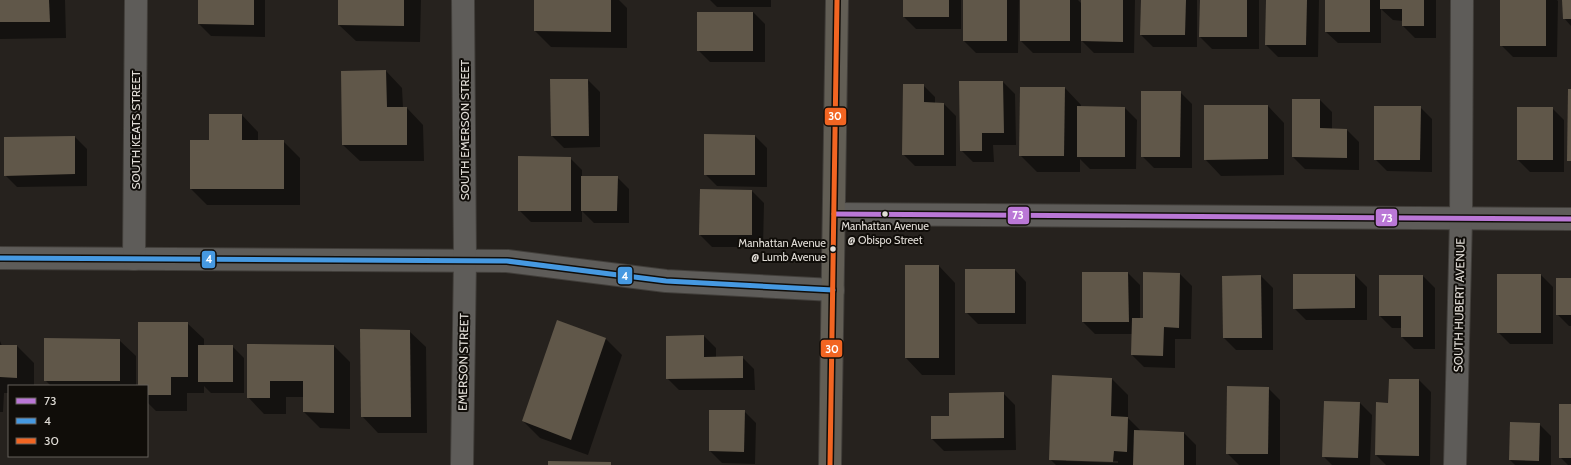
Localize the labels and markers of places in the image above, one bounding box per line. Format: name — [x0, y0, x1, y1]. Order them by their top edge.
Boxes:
marker: Manhattan Avenue @ Obispo Street — [880, 209, 890, 219]
place label: Manhattan Avenue @ Obispo Street — [841, 219, 929, 247]
place label: Manhattan Avenue @ Lumb Avenue — [738, 236, 826, 264]
marker: Manhattan Avenue @ Lumb Avenue — [828, 244, 838, 254]

